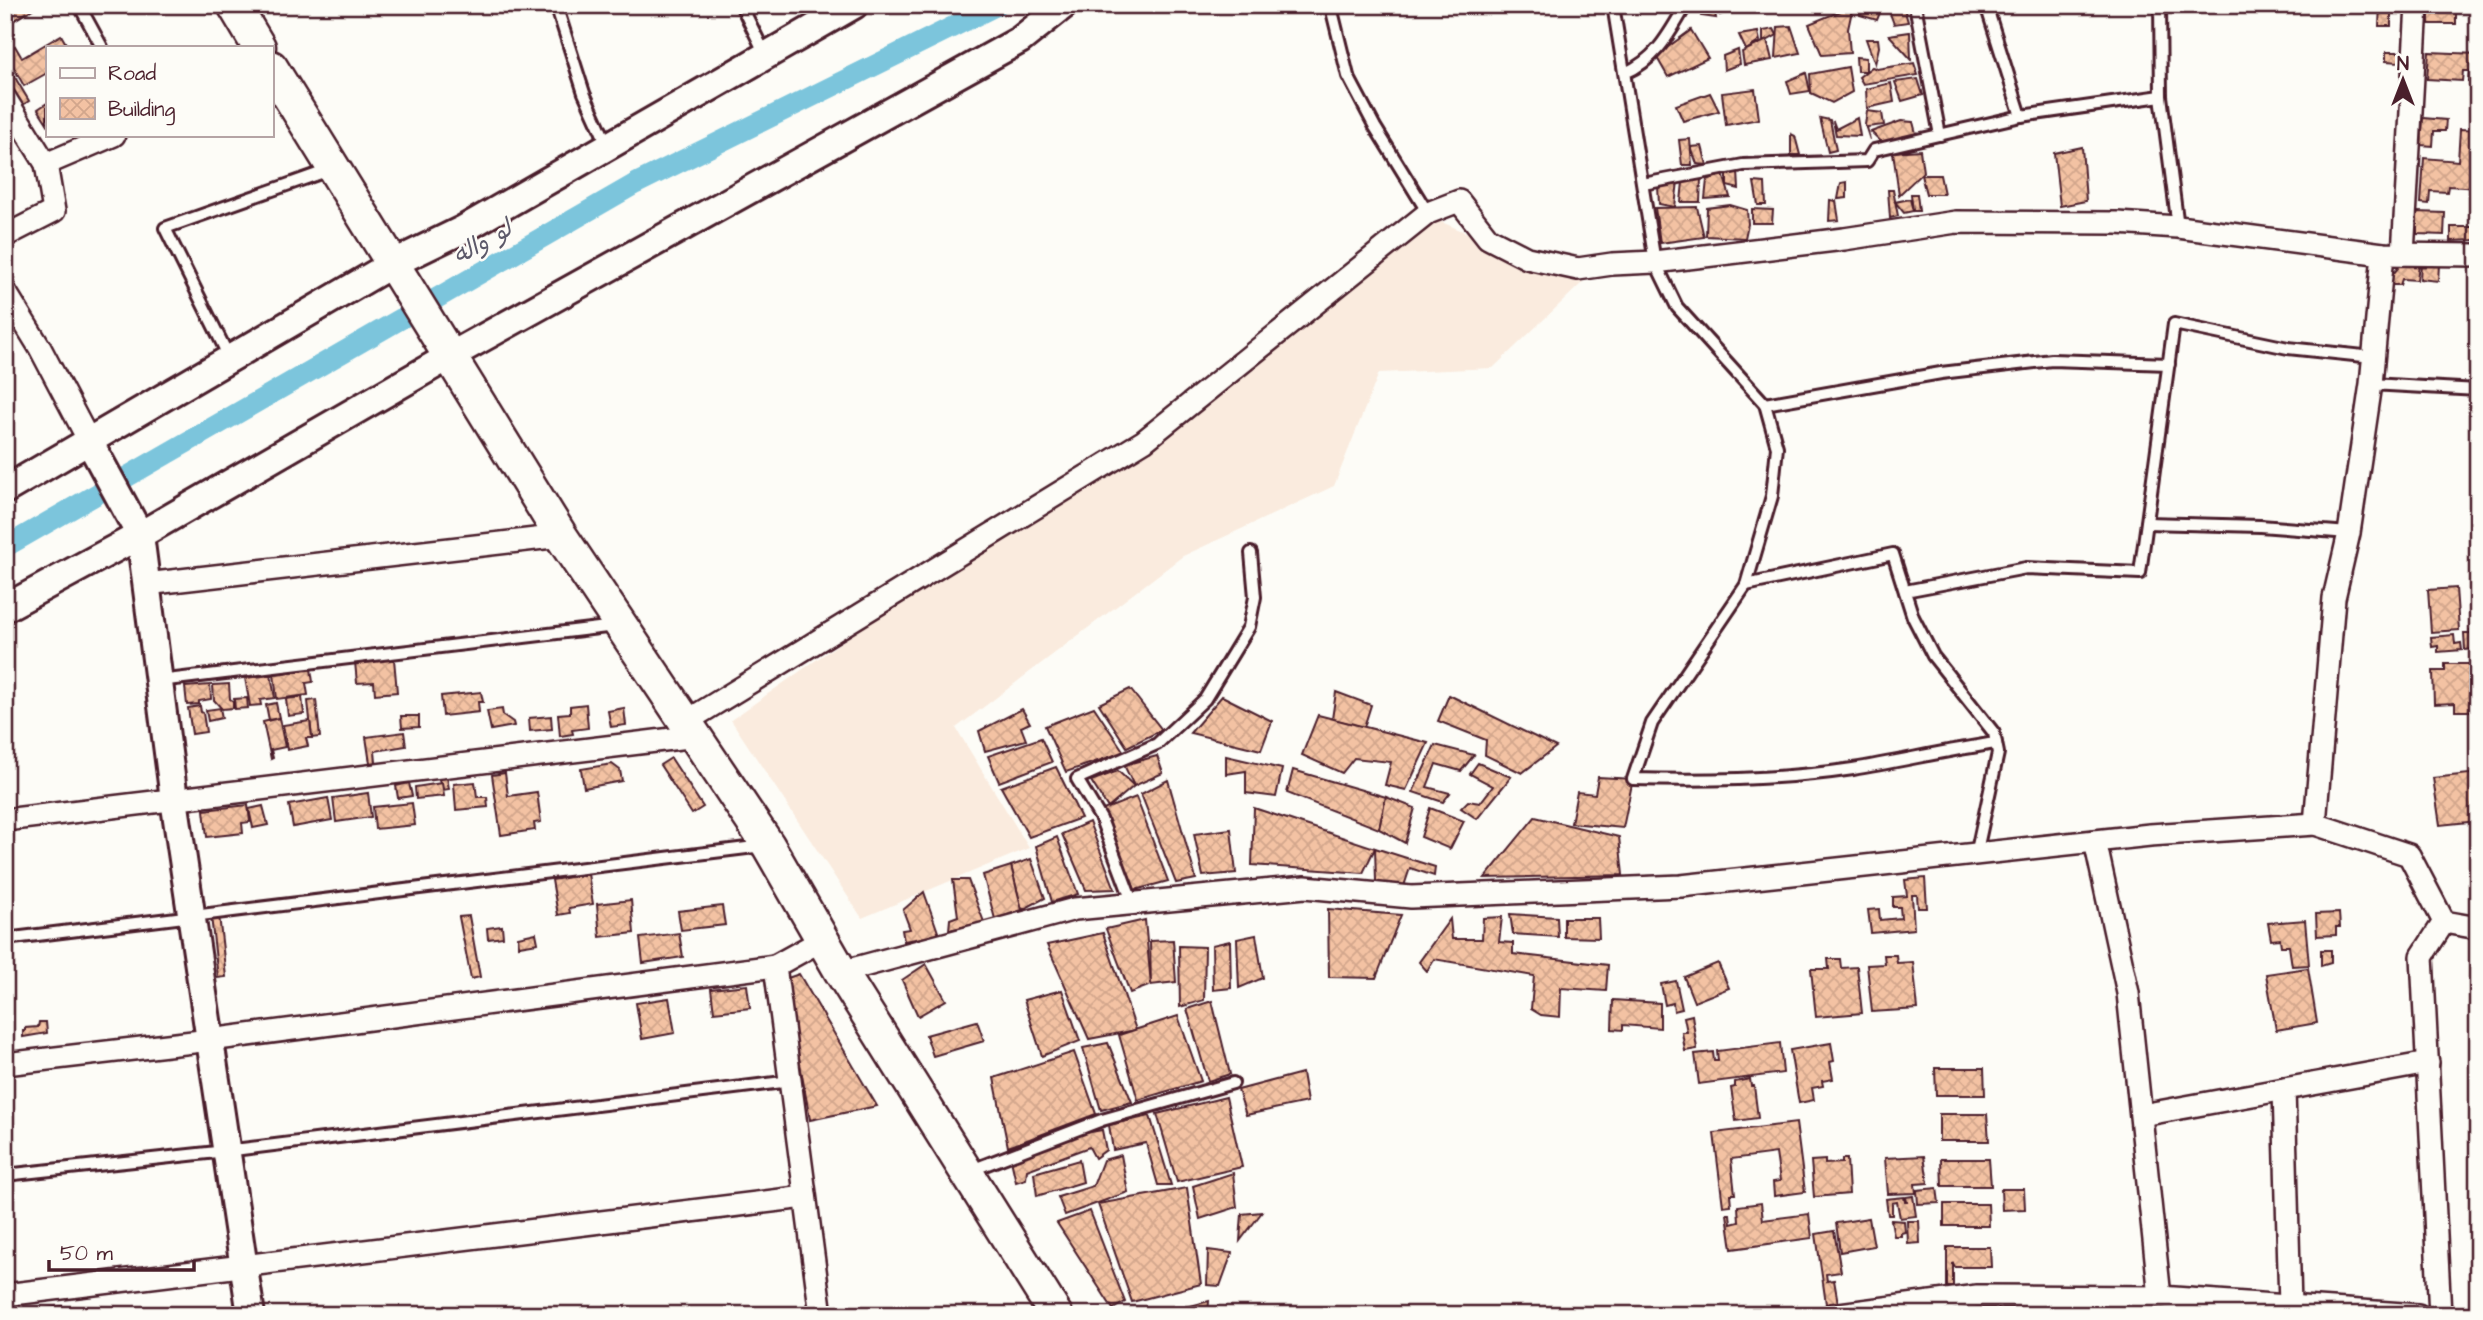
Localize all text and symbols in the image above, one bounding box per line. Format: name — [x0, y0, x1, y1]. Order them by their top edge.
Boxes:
legend — [46, 46, 273, 136]
north arrow — [2368, 46, 2438, 116]
text: N — [2397, 51, 2409, 78]
text: Road — [108, 59, 156, 88]
text: Building — [108, 95, 176, 126]
water label: لو واله — [446, 211, 521, 274]
scale bar — [49, 1229, 194, 1273]
text: 50 m — [60, 1239, 114, 1268]

